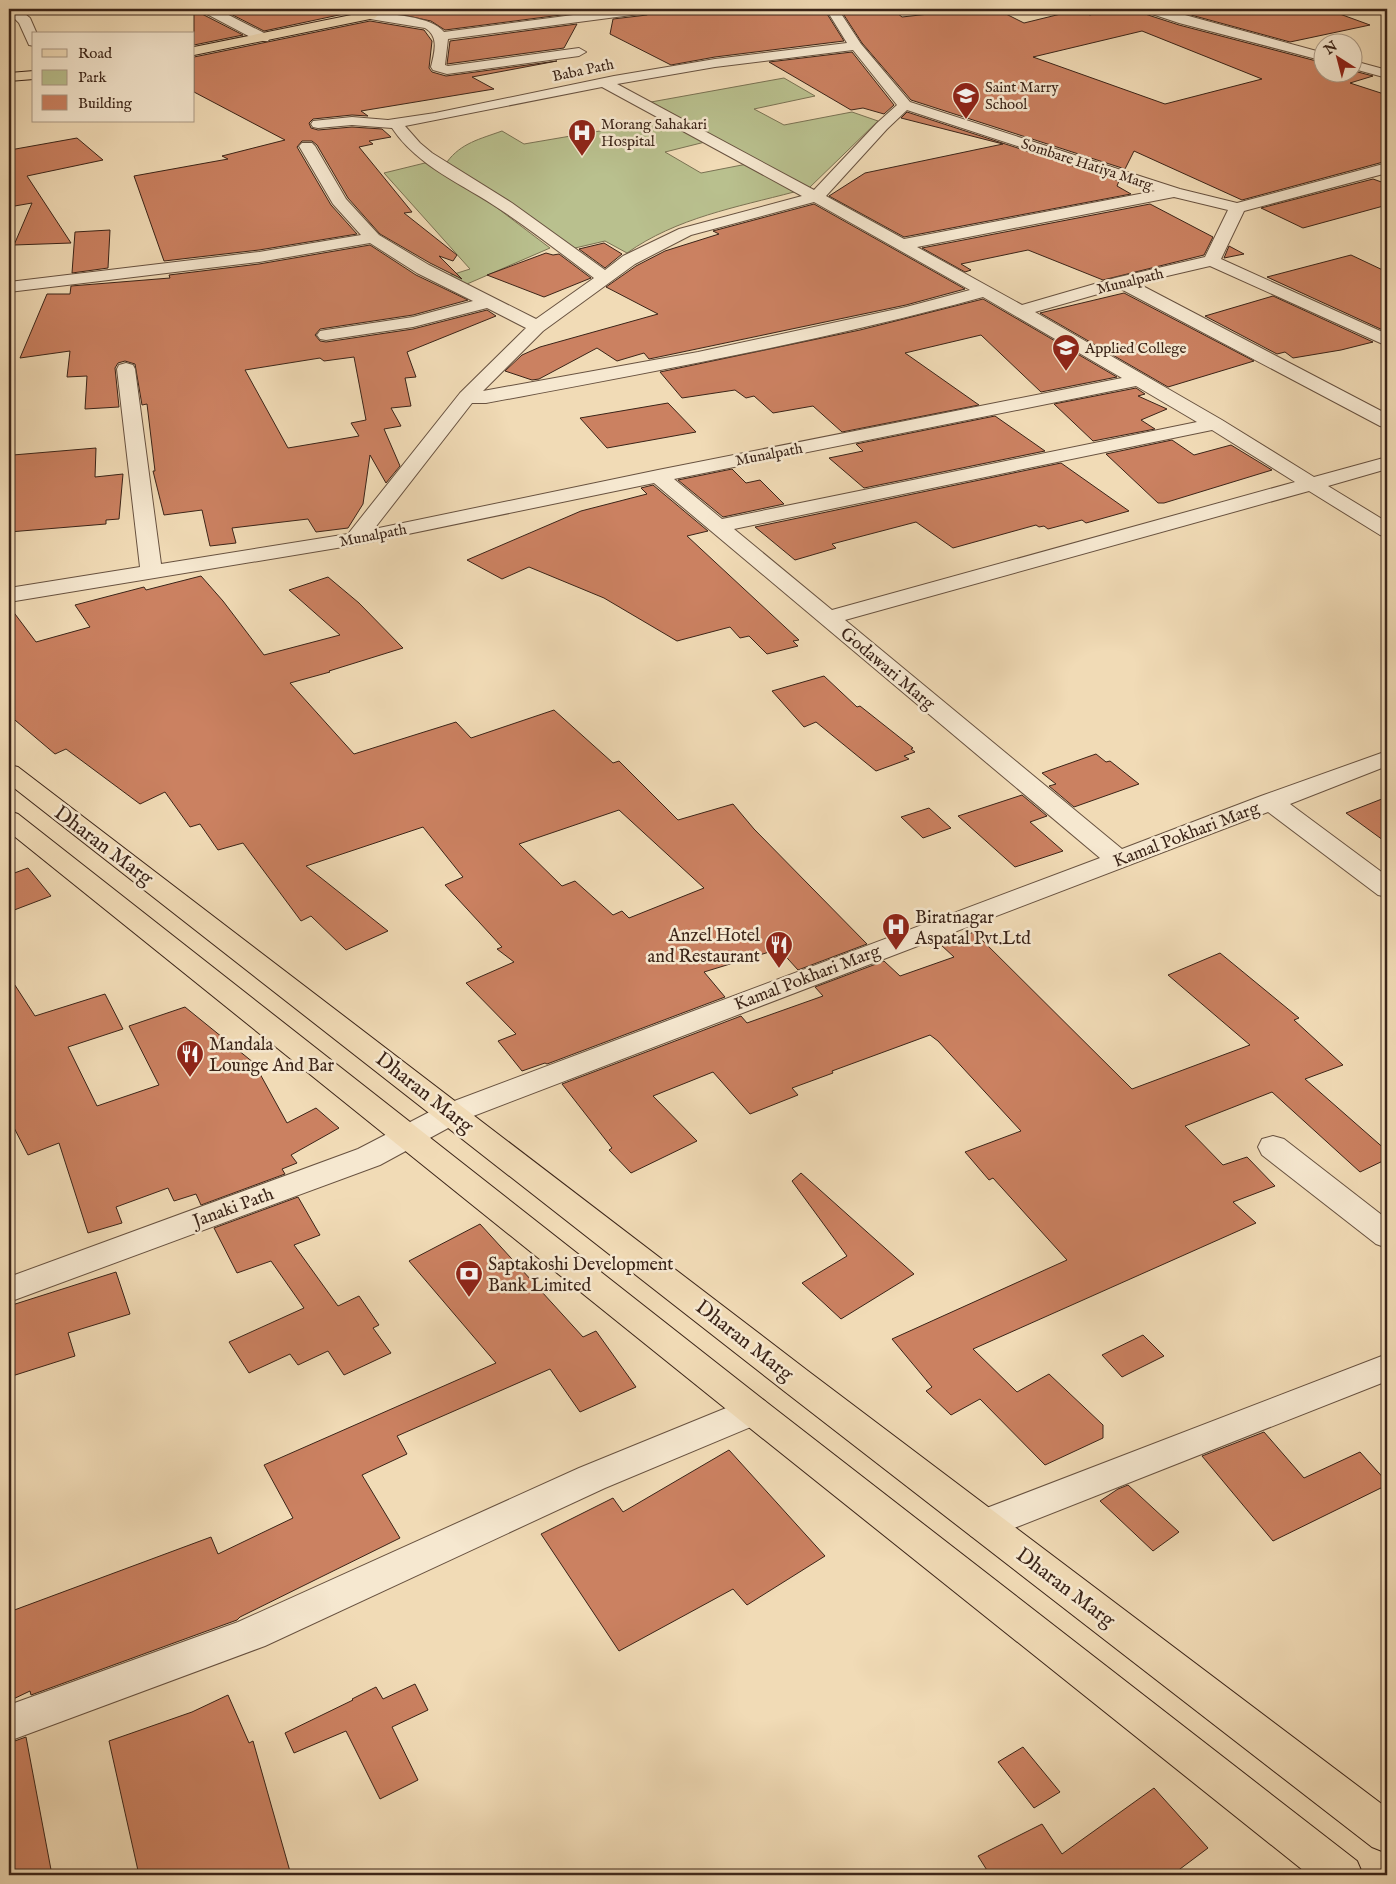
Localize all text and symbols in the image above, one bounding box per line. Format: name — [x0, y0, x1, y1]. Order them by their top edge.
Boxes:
legend — [32, 32, 195, 122]
north arrow — [1314, 32, 1364, 82]
text: N — [1320, 37, 1341, 60]
text: Road — [78, 44, 113, 63]
street label: Baba Path — [551, 55, 616, 86]
text: Park — [78, 68, 108, 87]
place label: Saint Marry School — [985, 78, 1059, 114]
school or university icon: Saint Marry School — [951, 81, 981, 120]
text: Building — [78, 94, 133, 113]
place label: Morang Sahakari Hospital — [601, 115, 707, 151]
hospital icon: Morang Sahakari Hospital — [567, 118, 597, 157]
street label: Sombare Hatiya Marg — [1019, 134, 1156, 195]
street label: Munalpath — [1095, 264, 1165, 299]
school or university icon: Applied College — [1051, 333, 1081, 372]
place label: Applied College — [1084, 339, 1186, 358]
street label: Munalpath — [734, 439, 804, 470]
street label: Munalpath — [338, 520, 408, 551]
street label: Godawari Marg — [835, 623, 939, 716]
street label: Kamal Pokhari Marg — [1110, 797, 1263, 874]
street label: Dharan Marg — [48, 800, 159, 893]
place label: Biratnagar Aspatal Pvt.Ltd — [914, 907, 1031, 951]
hospital icon: Biratnagar Aspatal Pvt.Ltd — [881, 912, 911, 951]
place label: Anzel Hotel and Restaurant — [648, 925, 760, 969]
restaurant icon: Anzel Hotel and Restaurant — [764, 930, 794, 969]
street label: Kamal Pokhari Marg — [731, 940, 884, 1017]
place label: Mandala Lounge And Bar — [209, 1034, 334, 1078]
restaurant icon: Mandala Lounge And Bar — [175, 1039, 205, 1078]
street label: Dharan Marg — [369, 1046, 479, 1140]
street label: Janaki Path — [188, 1183, 277, 1234]
place label: Saptakoshi Development Bank Limited — [488, 1254, 673, 1298]
bank icon: Saptakoshi Development Bank Limited — [454, 1259, 484, 1298]
street label: Dharan Marg — [689, 1294, 799, 1388]
street label: Dharan Marg — [1010, 1542, 1121, 1635]

